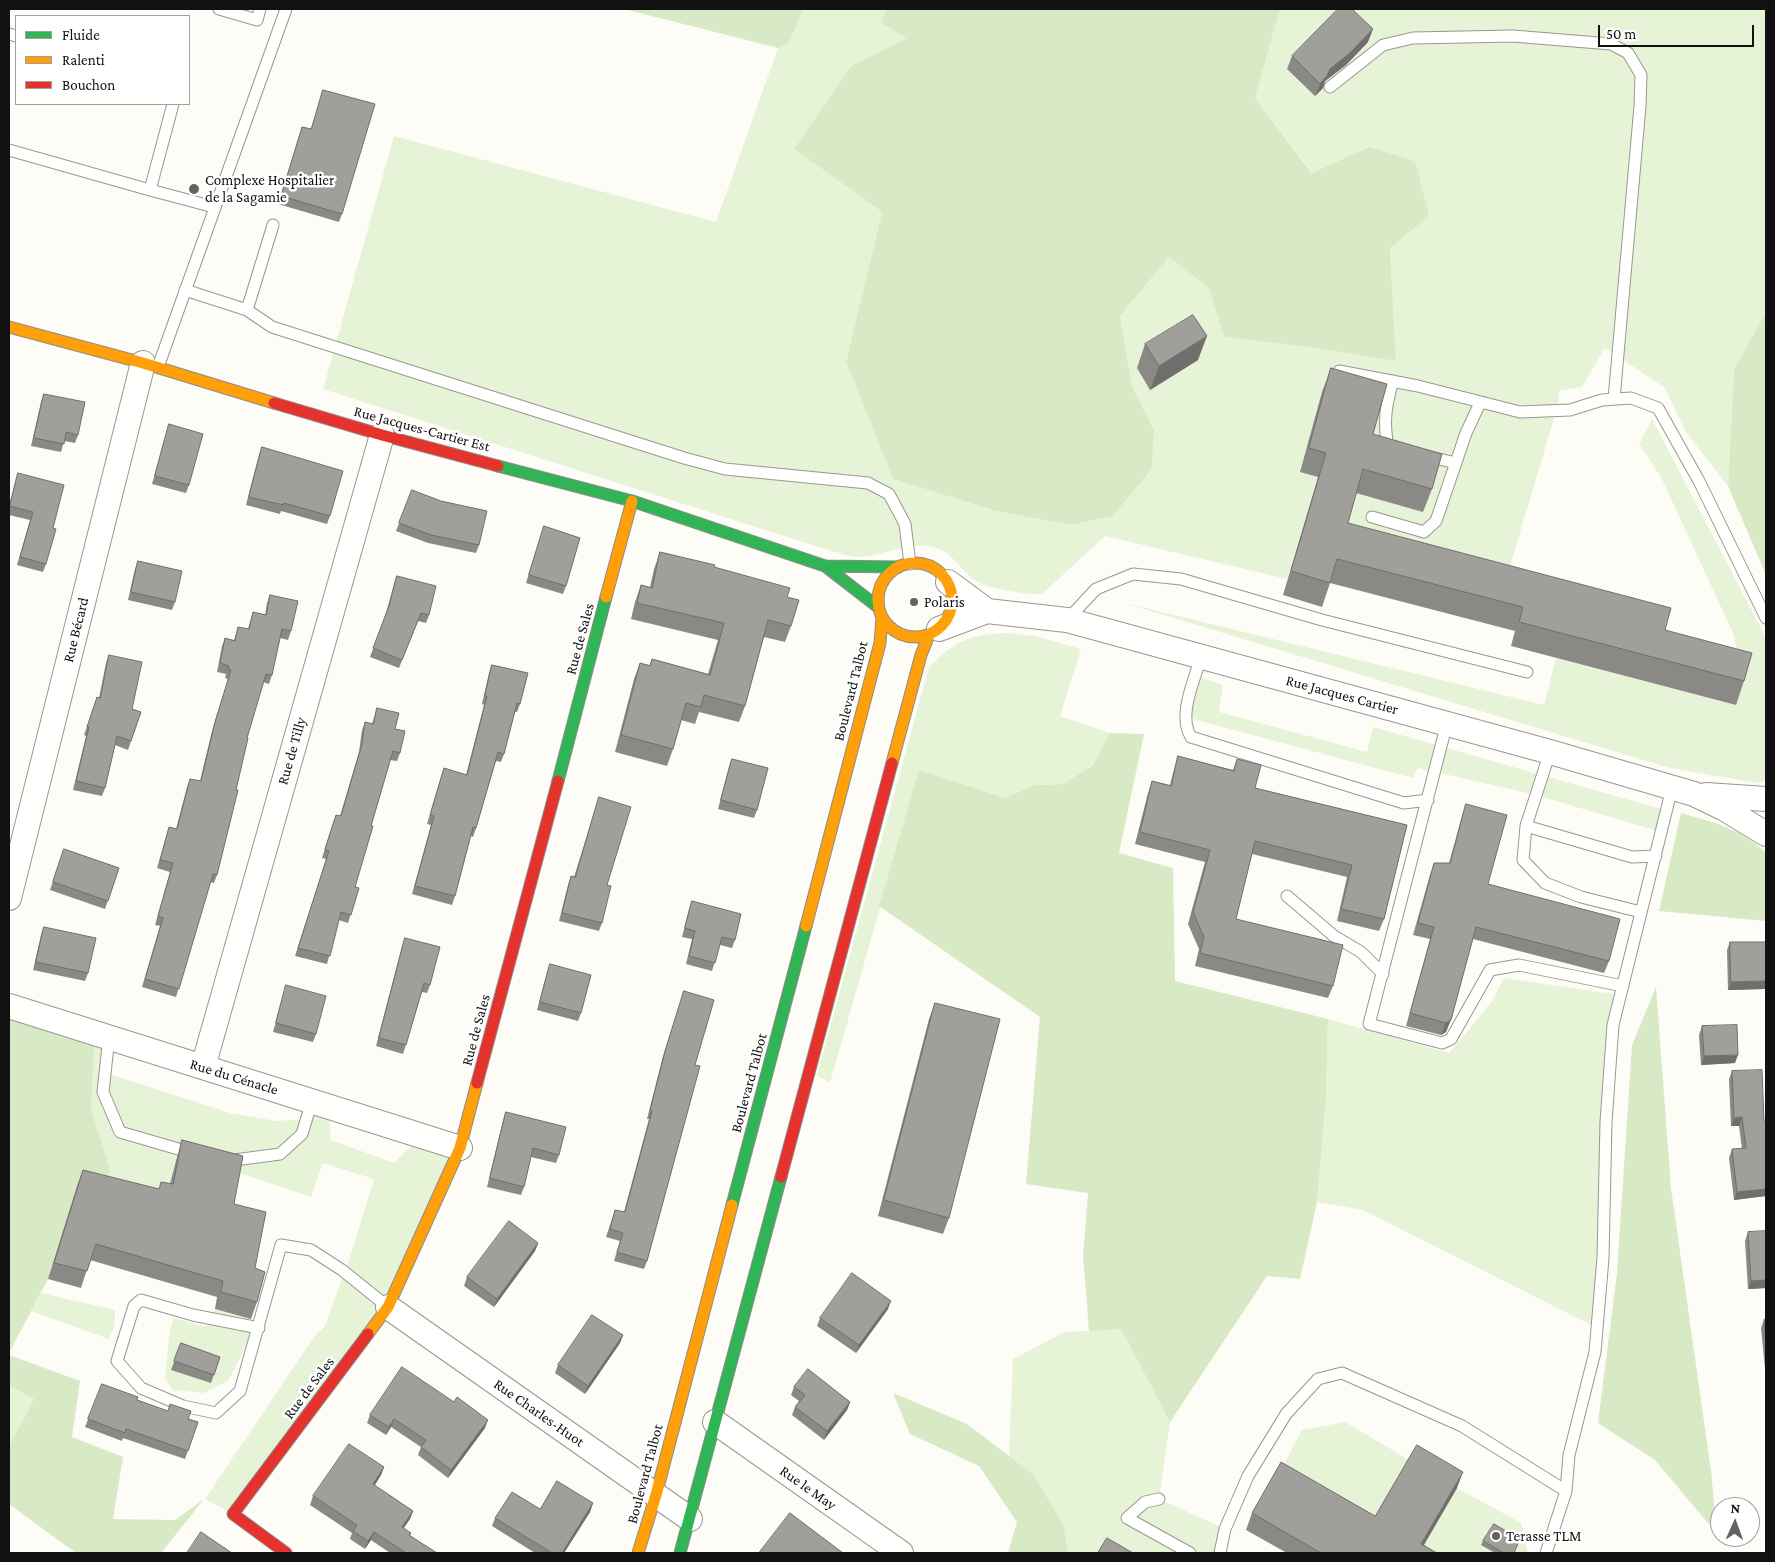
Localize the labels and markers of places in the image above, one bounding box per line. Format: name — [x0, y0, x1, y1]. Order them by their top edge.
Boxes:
place label: Complexe Hospitalier de la Sagamie — [205, 171, 334, 206]
marker: Complexe Hospitalier de la Sagamie — [187, 182, 201, 196]
place label: Polaris — [924, 593, 965, 611]
marker: Polaris — [908, 596, 920, 608]
place label: Terasse TLM — [1506, 1527, 1581, 1545]
marker: Terasse TLM — [1490, 1530, 1502, 1542]

